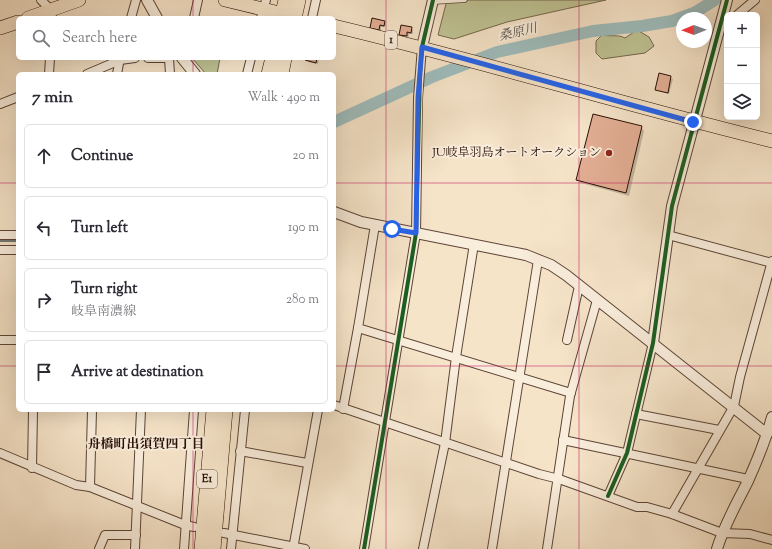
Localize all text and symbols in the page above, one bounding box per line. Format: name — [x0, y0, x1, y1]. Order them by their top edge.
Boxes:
north arrow — [676, 12, 712, 48]
map controls — [724, 12, 760, 120]
button: + — [724, 12, 760, 48]
search box — [16, 16, 336, 60]
water label: 桑原川 — [497, 19, 541, 46]
icon: search — [30, 27, 52, 49]
text: Search here — [62, 28, 137, 49]
road number: 1 — [385, 31, 397, 49]
button: − — [724, 48, 760, 84]
button: layers — [724, 84, 760, 120]
text: 7 min — [32, 86, 73, 110]
text: Walk · 490 m — [248, 89, 320, 107]
route end — [684, 113, 702, 131]
place label: JU岐阜羽島オートオークション — [431, 144, 601, 162]
icon: ahead — [33, 145, 55, 167]
text: Continue — [71, 146, 133, 167]
text: 20 m — [293, 147, 319, 165]
marker: JU岐阜羽島オートオークション — [604, 148, 614, 158]
icon: left — [33, 217, 55, 239]
text: Turn left — [71, 218, 128, 239]
text: 190 m — [288, 219, 319, 237]
route start — [383, 220, 401, 238]
text: Turn right — [71, 279, 137, 300]
icon: right — [33, 289, 55, 311]
text: 280 m — [286, 291, 319, 309]
text: 岐阜南濃線 — [71, 303, 136, 321]
icon: arrive — [33, 361, 55, 383]
text: Arrive at destination — [71, 362, 204, 383]
district label: 舟橋町出須賀四丁目 — [87, 436, 205, 454]
road number: E1 — [197, 470, 217, 488]

